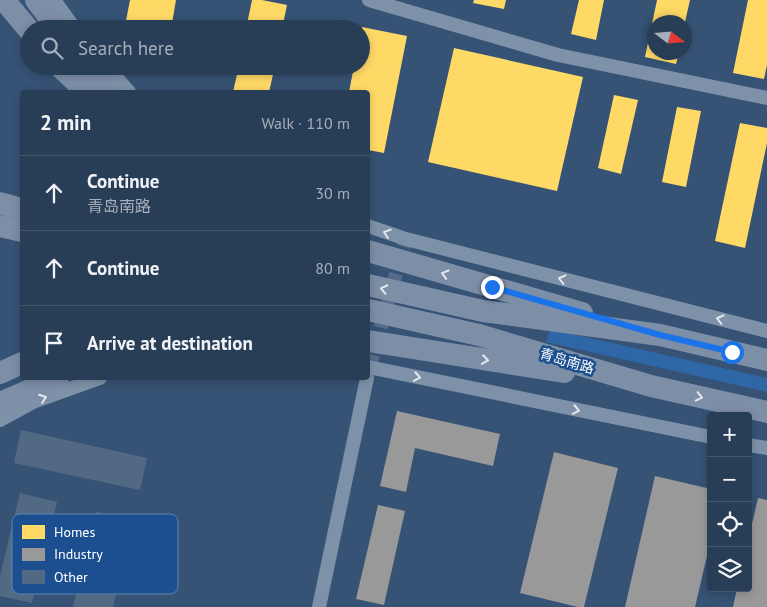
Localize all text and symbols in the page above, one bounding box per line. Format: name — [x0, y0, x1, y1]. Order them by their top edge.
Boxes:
north arrow — [647, 15, 692, 60]
search box — [20, 20, 370, 75]
icon: search — [38, 34, 66, 62]
text: Search here — [78, 36, 174, 60]
text: 2 min — [40, 109, 91, 136]
text: Walk · 110 m — [261, 113, 350, 133]
text: Continue — [87, 169, 159, 193]
icon: ahead — [40, 179, 68, 207]
text: 30 m — [315, 183, 350, 203]
text: 青岛南路 — [87, 196, 151, 216]
one-way arrow — [383, 228, 392, 238]
icon: ahead — [40, 254, 68, 282]
text: Continue — [87, 256, 159, 280]
text: 80 m — [315, 258, 350, 278]
one-way arrow — [441, 269, 450, 279]
one-way arrow — [558, 274, 567, 285]
route end — [481, 276, 504, 299]
one-way arrow — [379, 284, 388, 295]
one-way arrow — [716, 314, 724, 324]
icon: arrive — [40, 329, 68, 357]
text: Arrive at destination — [87, 331, 253, 355]
route start — [721, 341, 744, 364]
street label: 青岛南路 — [538, 344, 596, 378]
one-way arrow — [480, 354, 489, 364]
one-way arrow — [413, 372, 422, 382]
one-way arrow — [694, 391, 703, 402]
one-way arrow — [39, 394, 47, 404]
one-way arrow — [572, 404, 581, 415]
map controls — [707, 412, 752, 592]
button: + — [707, 412, 752, 457]
button: − — [707, 457, 752, 502]
button: locate — [707, 502, 752, 547]
legend — [12, 514, 178, 594]
text: Homes — [54, 523, 95, 541]
text: Industry — [54, 545, 103, 563]
button: layers — [707, 547, 752, 592]
text: Other — [54, 568, 88, 586]

